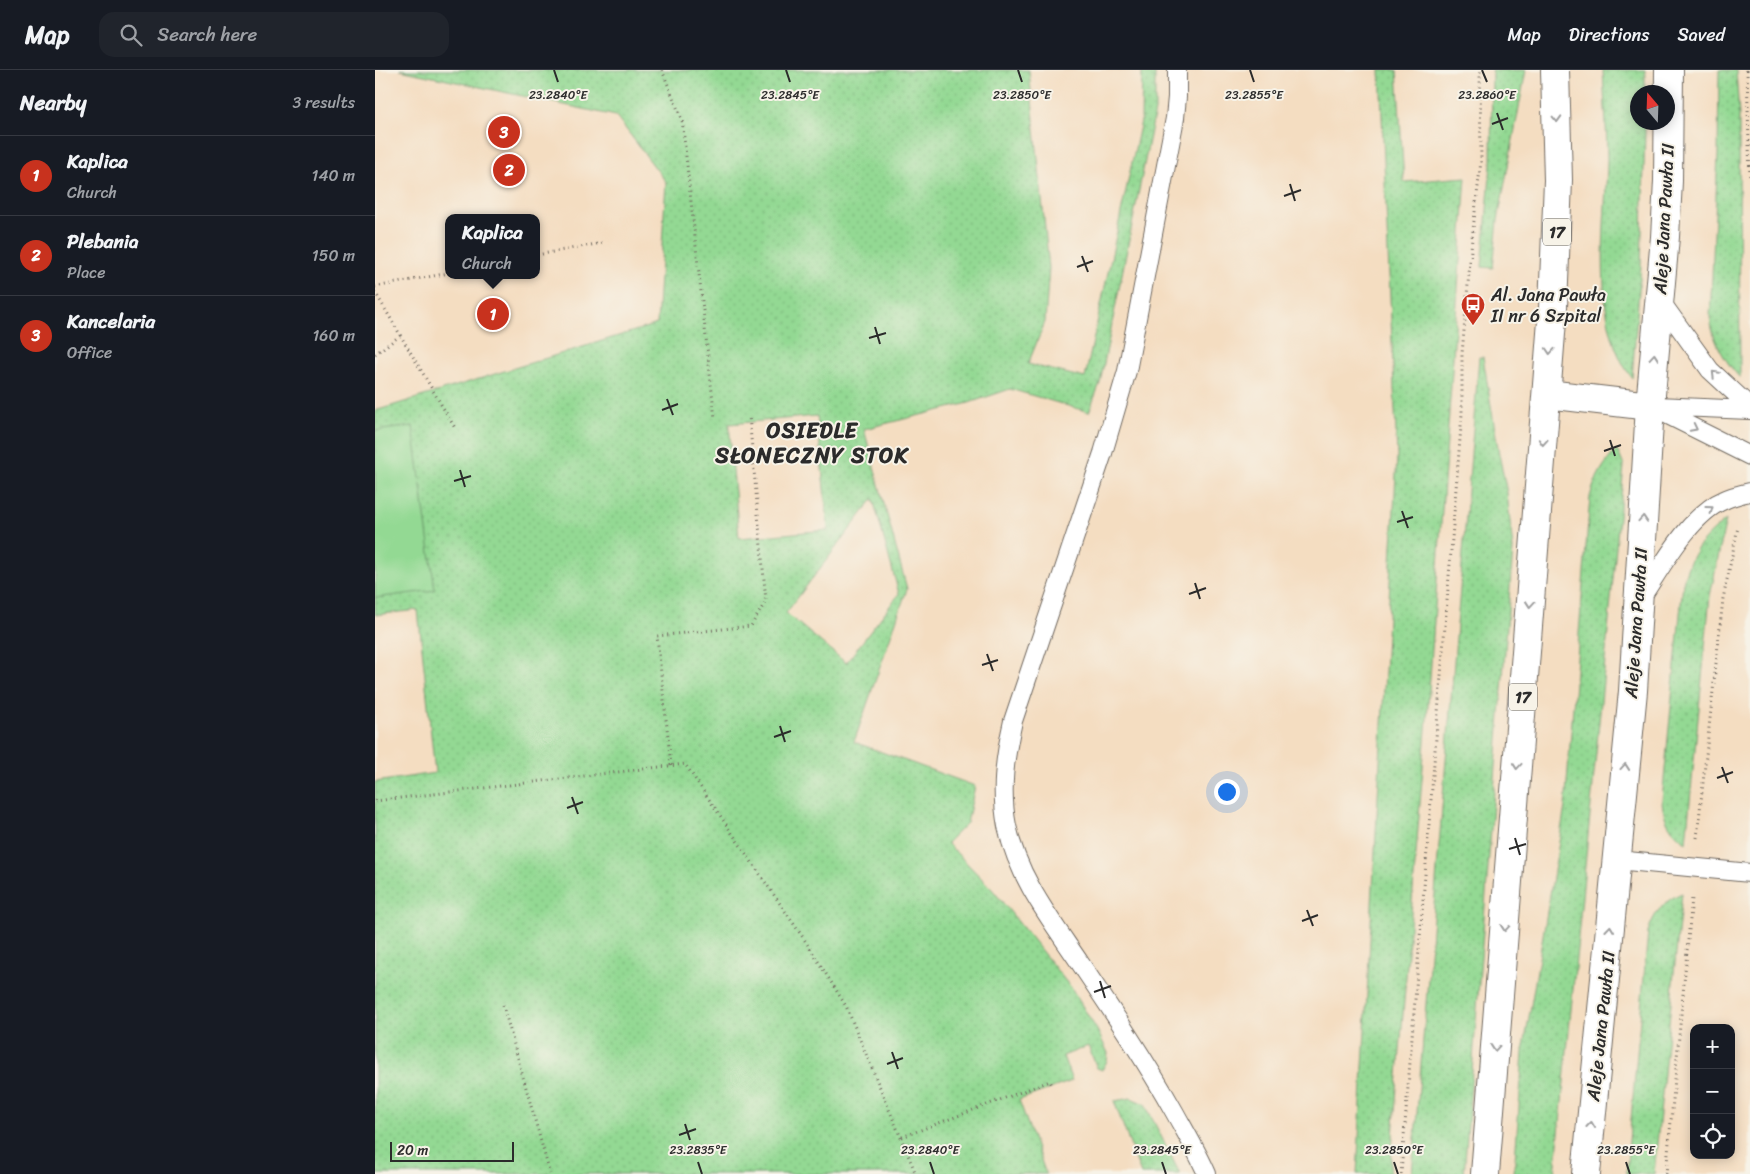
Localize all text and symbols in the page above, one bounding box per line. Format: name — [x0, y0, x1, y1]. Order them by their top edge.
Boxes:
search box — [99, 12, 449, 57]
text: Map — [25, 14, 69, 56]
text: Search here — [157, 18, 257, 51]
text: Map — [1508, 19, 1541, 51]
text: Directions — [1569, 19, 1650, 51]
text: Saved — [1678, 19, 1725, 51]
icon: search — [117, 21, 145, 49]
text: Nearby — [20, 84, 86, 122]
text: 23.2840°E — [529, 84, 588, 106]
text: 23.2845°E — [761, 84, 820, 106]
text: 23.2850°E — [993, 84, 1052, 106]
text: 23.2855°E — [1225, 84, 1284, 106]
text: 23.2860°E — [1458, 84, 1517, 106]
north arrow — [1630, 85, 1675, 130]
text: 3 results — [292, 88, 355, 117]
pin: 3 — [488, 113, 520, 151]
one-way arrow — [1552, 115, 1562, 123]
street label: Aleje Jana Pawła II — [1644, 142, 1684, 296]
text: Kaplica — [67, 145, 128, 178]
pin: 2 — [493, 151, 525, 189]
text: 1 — [33, 161, 39, 190]
text: 140 m — [312, 161, 355, 190]
text: Church — [67, 178, 117, 207]
popup — [445, 214, 540, 279]
text: Kaplica — [462, 216, 523, 249]
road number: 17 — [1543, 218, 1571, 246]
text: Plebania — [67, 225, 139, 258]
text: 2 — [31, 241, 41, 270]
text: 150 m — [312, 241, 355, 270]
text: Church — [462, 249, 512, 278]
text: Place — [67, 258, 106, 287]
place label: Al. Jana Pawła II nr 6 Szpital — [1490, 279, 1606, 332]
bus stop icon: Al. Jana Pawła II nr 6 Szpital — [1460, 292, 1486, 326]
pin: 1 — [477, 295, 509, 333]
text: Kancelaria — [67, 305, 155, 338]
text: 3 — [32, 321, 40, 350]
text: 160 m — [312, 321, 355, 350]
text: Office — [67, 338, 112, 367]
one-way arrow — [1545, 347, 1556, 355]
one-way arrow — [1649, 353, 1660, 361]
one-way arrow — [1711, 370, 1720, 379]
district label: OSIEDLE SŁONECZNY STOK — [714, 411, 909, 475]
one-way arrow — [1688, 422, 1697, 432]
one-way arrow — [1538, 439, 1549, 447]
one-way arrow — [1704, 506, 1714, 515]
one-way arrow — [1638, 515, 1649, 523]
street label: Aleje Jana Pawła II — [1615, 546, 1657, 701]
one-way arrow — [1525, 601, 1536, 609]
road number: 17 — [1509, 684, 1537, 710]
one-way arrow — [1512, 763, 1523, 771]
one-way arrow — [1620, 763, 1631, 771]
your location — [1214, 779, 1240, 805]
one-way arrow — [1499, 925, 1510, 933]
one-way arrow — [1604, 925, 1615, 933]
street label: Aleje Jana Pawła II — [1577, 949, 1625, 1104]
map controls — [1690, 1024, 1735, 1159]
button: + — [1690, 1024, 1735, 1069]
one-way arrow — [1490, 1045, 1501, 1053]
button: − — [1690, 1069, 1735, 1114]
button: locate — [1690, 1114, 1735, 1159]
one-way arrow — [1585, 1121, 1596, 1129]
text: 20 m — [397, 1138, 428, 1163]
scale bar — [390, 1139, 514, 1162]
text: 23.2835°E — [669, 1139, 728, 1161]
text: 23.2840°E — [901, 1139, 960, 1161]
text: 23.2845°E — [1133, 1139, 1192, 1161]
text: 23.2850°E — [1365, 1139, 1424, 1161]
text: 23.2855°E — [1597, 1139, 1656, 1161]

